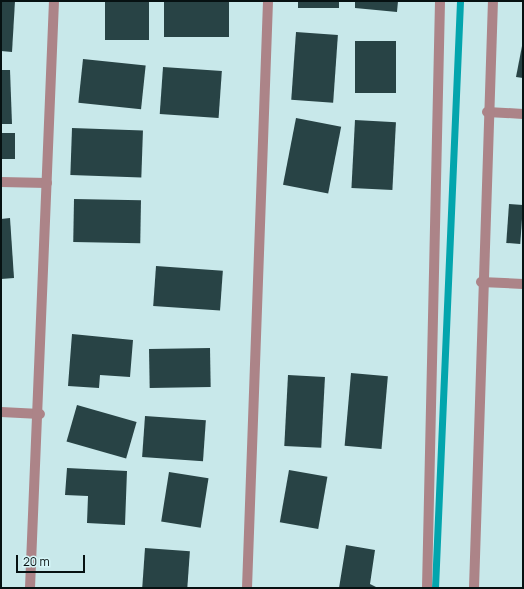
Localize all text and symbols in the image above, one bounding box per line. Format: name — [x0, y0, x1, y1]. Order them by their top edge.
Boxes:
scale bar — [18, 547, 87, 573]
text: 20 m — [23, 553, 50, 570]

